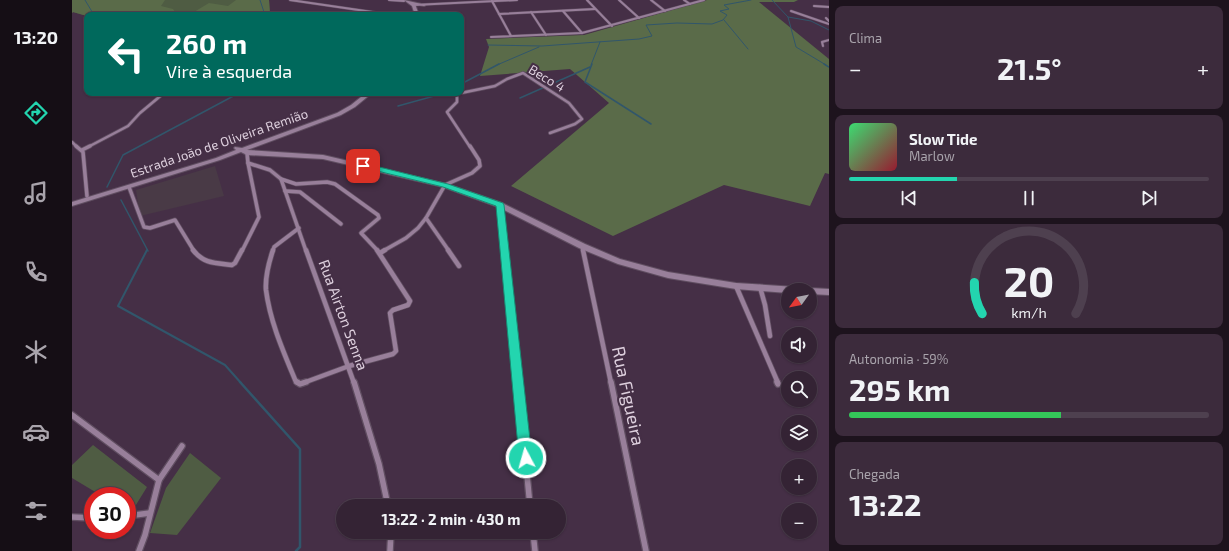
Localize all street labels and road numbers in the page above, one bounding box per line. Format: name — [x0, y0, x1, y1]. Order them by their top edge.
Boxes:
street label: Beco 4 — [526, 61, 568, 95]
street label: Estrada João de Oliveira Remião — [128, 105, 310, 181]
street label: Rua Airton Senna — [316, 257, 372, 372]
street label: Rua Figueira — [608, 344, 650, 447]

